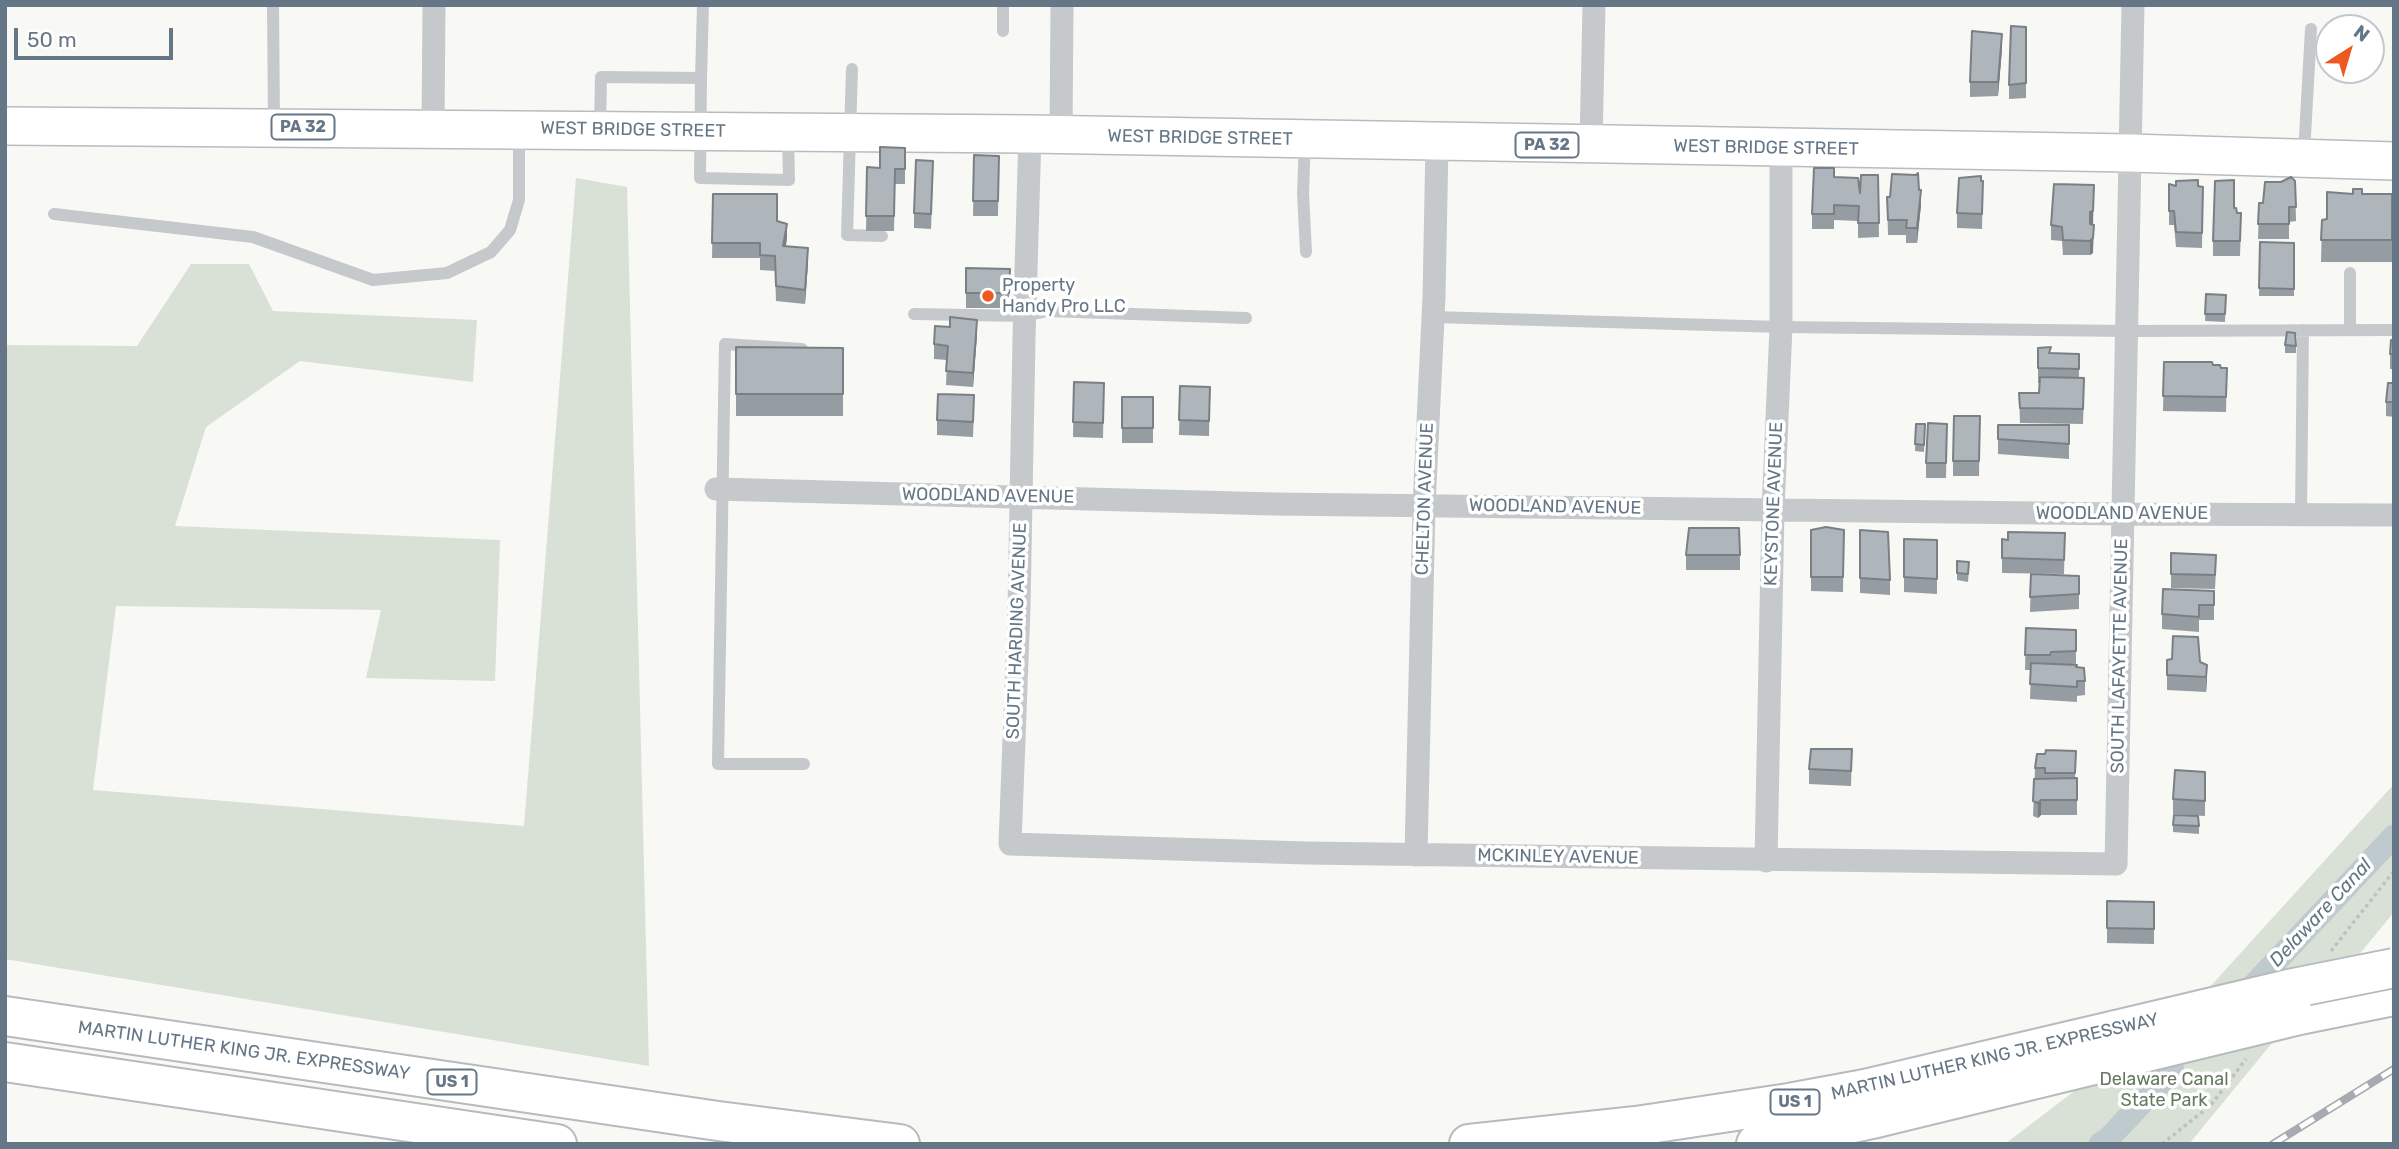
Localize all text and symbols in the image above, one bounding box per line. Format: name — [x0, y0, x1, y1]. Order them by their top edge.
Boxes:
scale bar — [18, 14, 177, 58]
north arrow — [2315, 14, 2385, 84]
text: N — [2349, 20, 2374, 47]
text: 50 m — [27, 27, 77, 52]
road number: PA 32 — [272, 114, 334, 140]
street label: WEST BRIDGE STREET — [540, 118, 726, 142]
street label: WEST BRIDGE STREET — [1107, 126, 1293, 150]
road number: PA 32 — [1516, 132, 1578, 158]
street label: WEST BRIDGE STREET — [1673, 136, 1859, 160]
place label: Property Handy Pro LLC — [1002, 275, 1126, 318]
marker: Property Handy Pro LLC — [980, 288, 996, 304]
street label: CHELTON AVENUE — [1412, 422, 1438, 576]
street label: KEYSTONE AVENUE — [1760, 422, 1788, 586]
street label: WOODLAND AVENUE — [902, 484, 1074, 508]
street label: WOODLAND AVENUE — [1469, 495, 1641, 519]
street label: WOODLAND AVENUE — [2036, 503, 2208, 525]
street label: SOUTH HARDING AVENUE — [1002, 522, 1032, 740]
street label: SOUTH LAFAYETTE AVENUE — [2107, 538, 2133, 774]
street label: MCKINLEY AVENUE — [1477, 845, 1639, 869]
water label: Delaware Canal — [2265, 854, 2377, 972]
street label: MARTIN LUTHER KING JR. EXPRESSWAY — [1829, 1009, 2161, 1105]
street label: MARTIN LUTHER KING JR. EXPRESSWAY — [77, 1017, 411, 1085]
park label: Delaware Canal State Park — [2099, 1069, 2229, 1112]
road number: US 1 — [428, 1070, 476, 1094]
road number: US 1 — [1770, 1090, 1820, 1114]

